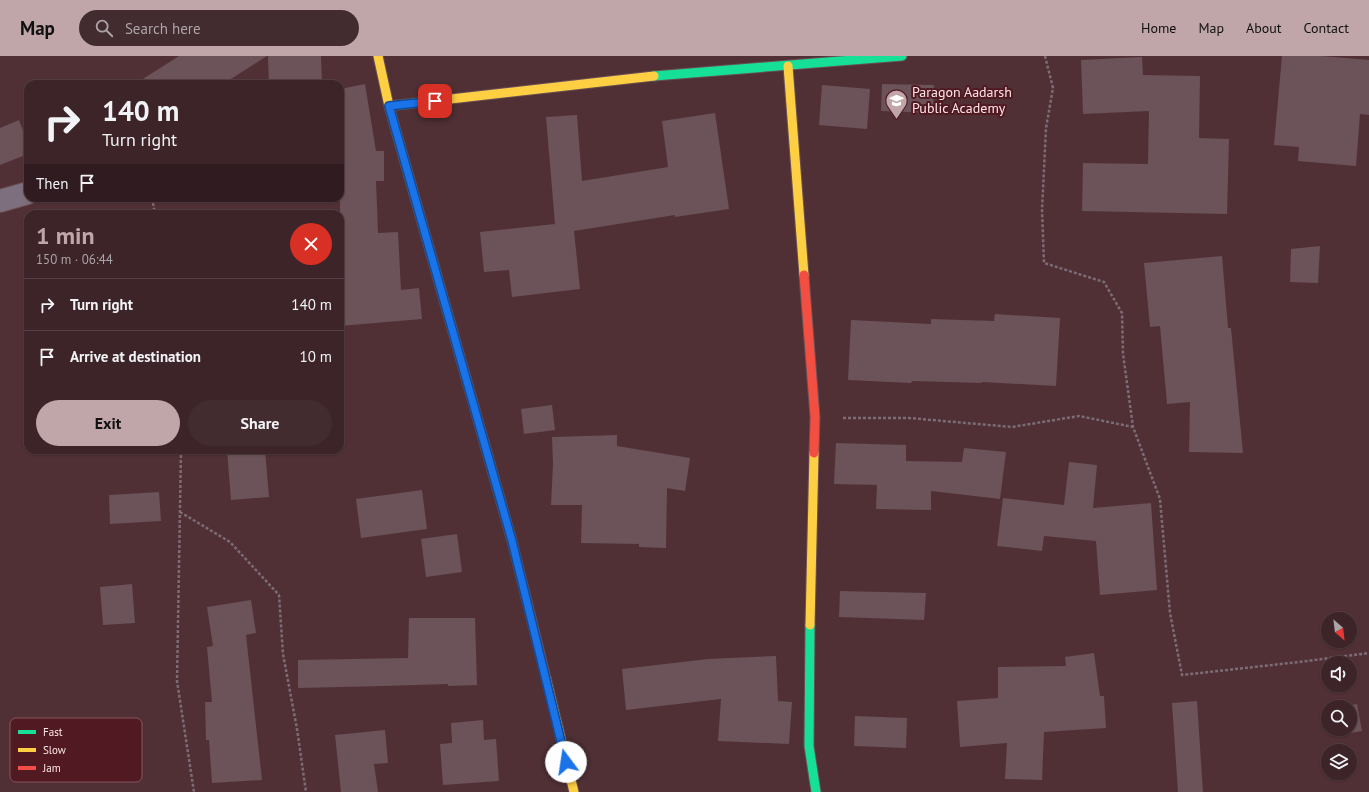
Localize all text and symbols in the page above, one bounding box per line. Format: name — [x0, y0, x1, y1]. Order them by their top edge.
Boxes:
search box — [79, 10, 359, 46]
text: Map — [20, 16, 55, 40]
icon: search — [93, 17, 115, 39]
text: Search here — [125, 19, 201, 38]
text: Home — [1141, 19, 1176, 37]
text: Map — [1198, 19, 1224, 37]
text: About — [1246, 19, 1282, 37]
text: Contact — [1304, 19, 1349, 37]
place label: Paragon Aadarsh Public Academy — [912, 83, 1012, 117]
pin — [418, 84, 452, 118]
school or university icon: Paragon Aadarsh Public Academy — [883, 87, 909, 120]
icon: arrive — [424, 90, 446, 112]
text: 140 m — [102, 92, 179, 129]
icon: right — [36, 96, 88, 148]
text: Turn right — [102, 128, 177, 151]
icon: arrive — [76, 172, 98, 194]
text: Then — [36, 174, 68, 193]
text: 1 min — [36, 220, 95, 251]
button: close — [290, 223, 332, 265]
text: 150 m · 06:44 — [36, 251, 113, 268]
icon: right — [36, 294, 58, 316]
text: Turn right — [70, 295, 133, 314]
text: 140 m — [291, 295, 332, 314]
icon: arrive — [36, 346, 58, 368]
text: Arrive at destination — [70, 347, 201, 366]
text: 10 m — [299, 347, 332, 366]
button: Exit — [36, 400, 180, 446]
button: Share — [188, 400, 332, 446]
north arrow — [1321, 612, 1357, 648]
map controls — [1321, 612, 1357, 780]
button: sound — [1321, 656, 1357, 692]
button: search — [1321, 700, 1357, 736]
legend — [10, 718, 142, 782]
text: Fast — [43, 725, 63, 739]
position arrow — [545, 741, 587, 783]
text: Slow — [43, 743, 66, 757]
button: layers — [1321, 744, 1357, 780]
text: Jam — [42, 761, 61, 775]

